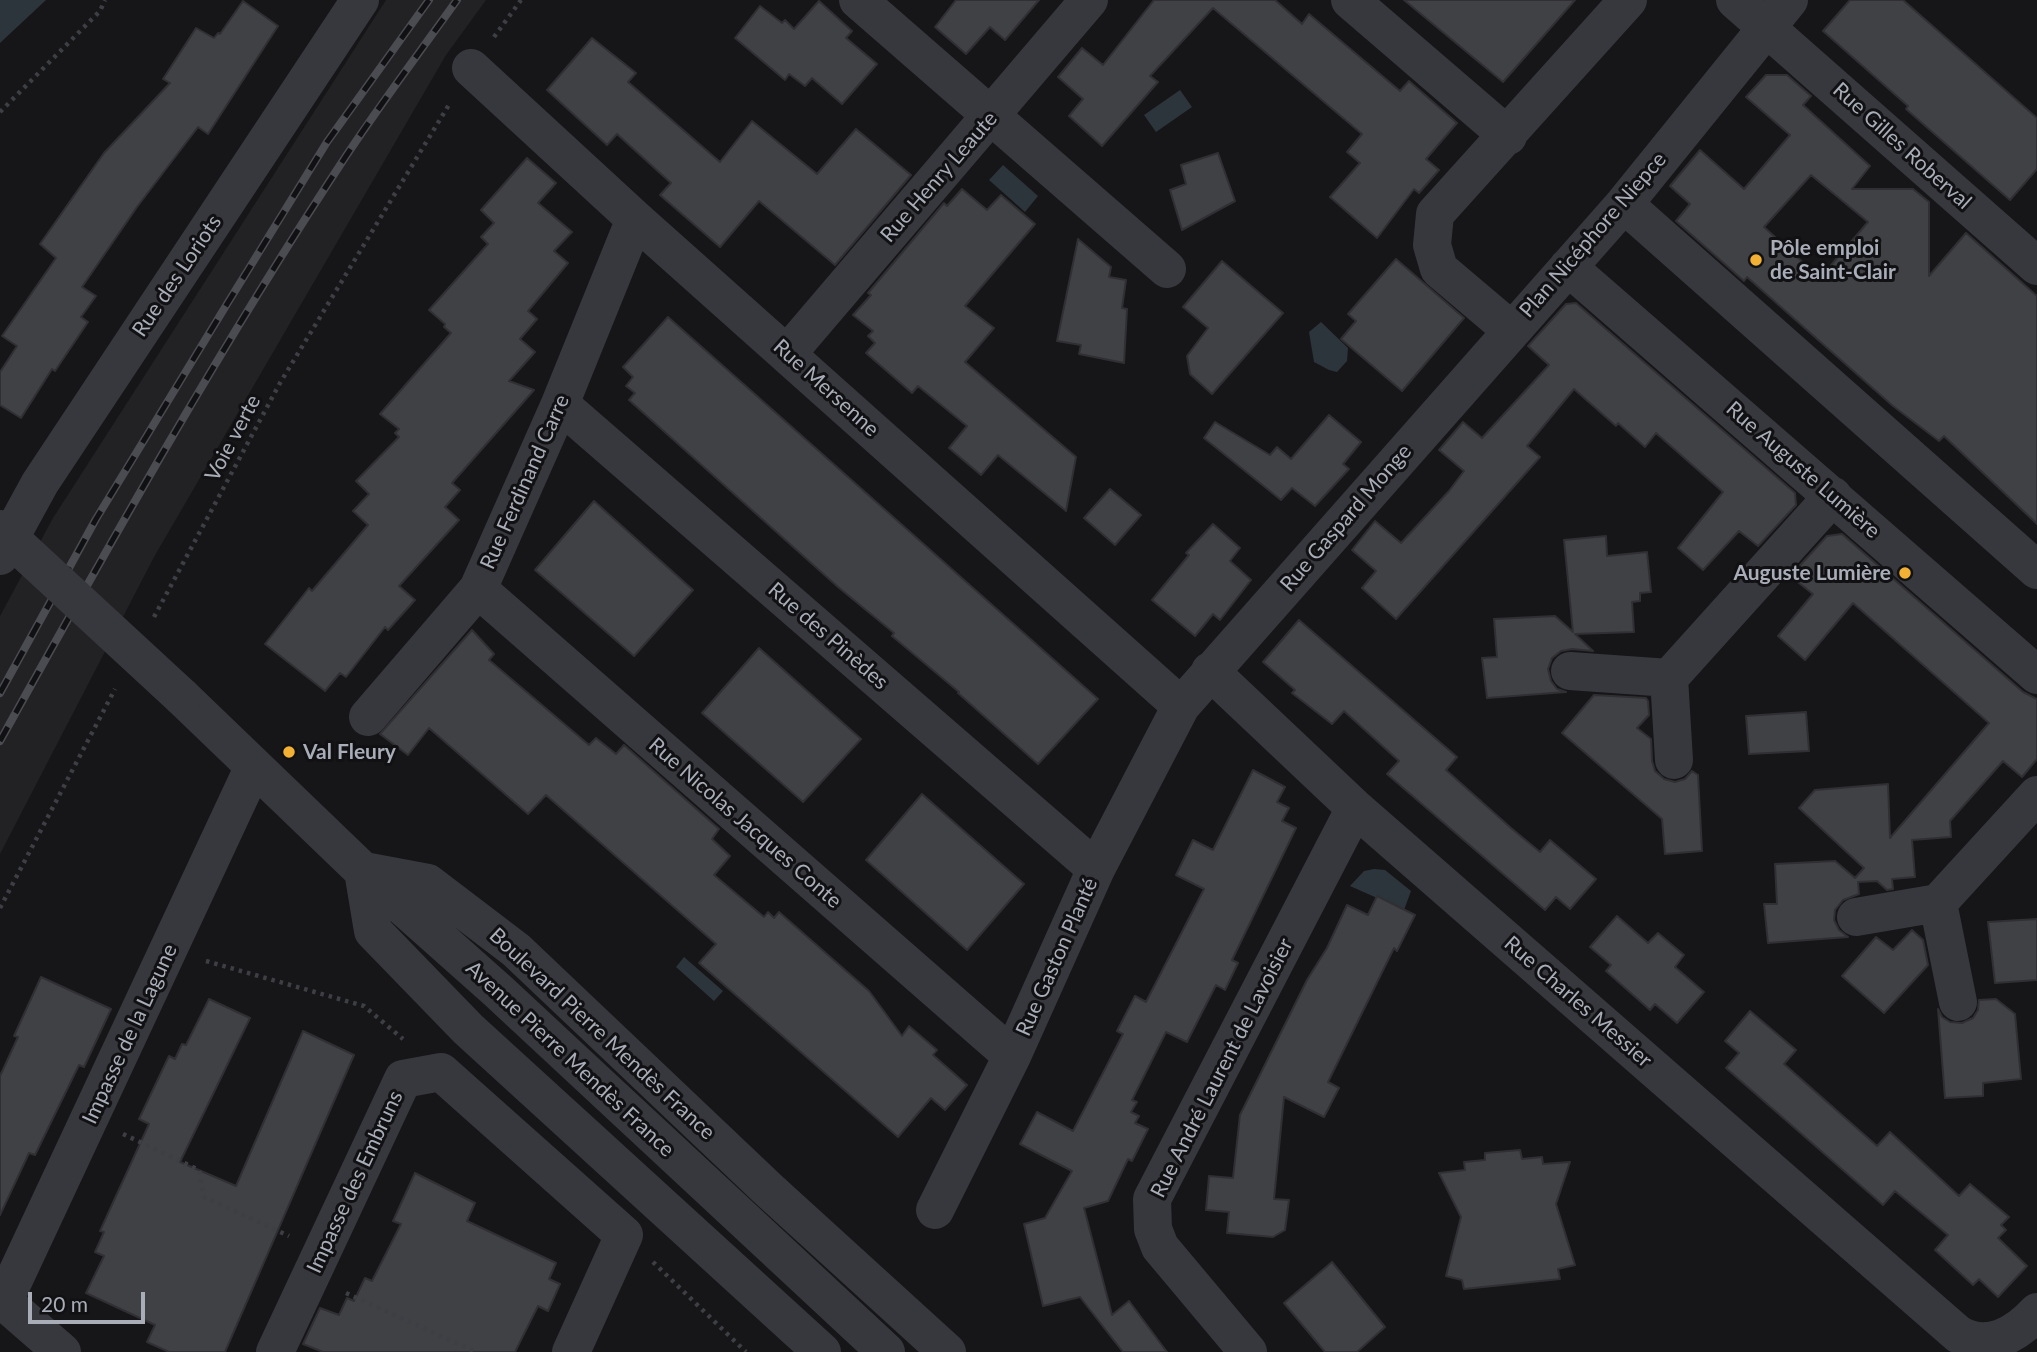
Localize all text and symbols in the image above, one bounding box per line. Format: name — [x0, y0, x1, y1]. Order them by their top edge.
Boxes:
street label: Rue Gilles Roberval — [1828, 77, 1976, 215]
street label: Rue Henry Leaute — [875, 106, 1003, 248]
street label: Plan Nicéphore Niepce — [1514, 147, 1672, 323]
street label: Rue des Loriots — [127, 210, 227, 342]
place label: Pôle emploi de Saint-Clair — [1770, 235, 1896, 285]
marker: Pôle emploi de Saint-Clair — [1748, 252, 1764, 268]
street label: Rue Mersenne — [768, 334, 884, 442]
street label: Voie verte — [200, 391, 266, 485]
street label: Rue Ferdinand Carre — [475, 391, 575, 573]
street label: Rue Auguste Lumière — [1721, 396, 1885, 544]
street label: Rue Gaspard Monge — [1275, 439, 1417, 597]
place label: Auguste Lumière — [1733, 560, 1891, 586]
marker: Auguste Lumière — [1897, 565, 1913, 581]
street label: Rue des Pinèdes — [763, 577, 893, 695]
street label: Rue Nicolas Jacques Conte — [643, 732, 847, 914]
place label: Val Fleury — [303, 739, 396, 765]
marker: Val Fleury — [281, 744, 297, 760]
street label: Rue Gaston Planté — [1011, 874, 1103, 1040]
street label: Boulevard Pierre Mendès France — [484, 923, 720, 1145]
street label: Rue Charles Messier — [1499, 931, 1657, 1073]
street label: Rue André Laurent de Lavoisier — [1146, 934, 1298, 1202]
street label: Impasse de la Lagune — [77, 940, 183, 1128]
street label: Avenue Pierre Mendès France — [461, 956, 679, 1162]
street label: Impasse des Embruns — [302, 1087, 408, 1277]
scale bar — [32, 1278, 149, 1322]
text: 20 m — [41, 1291, 88, 1316]

